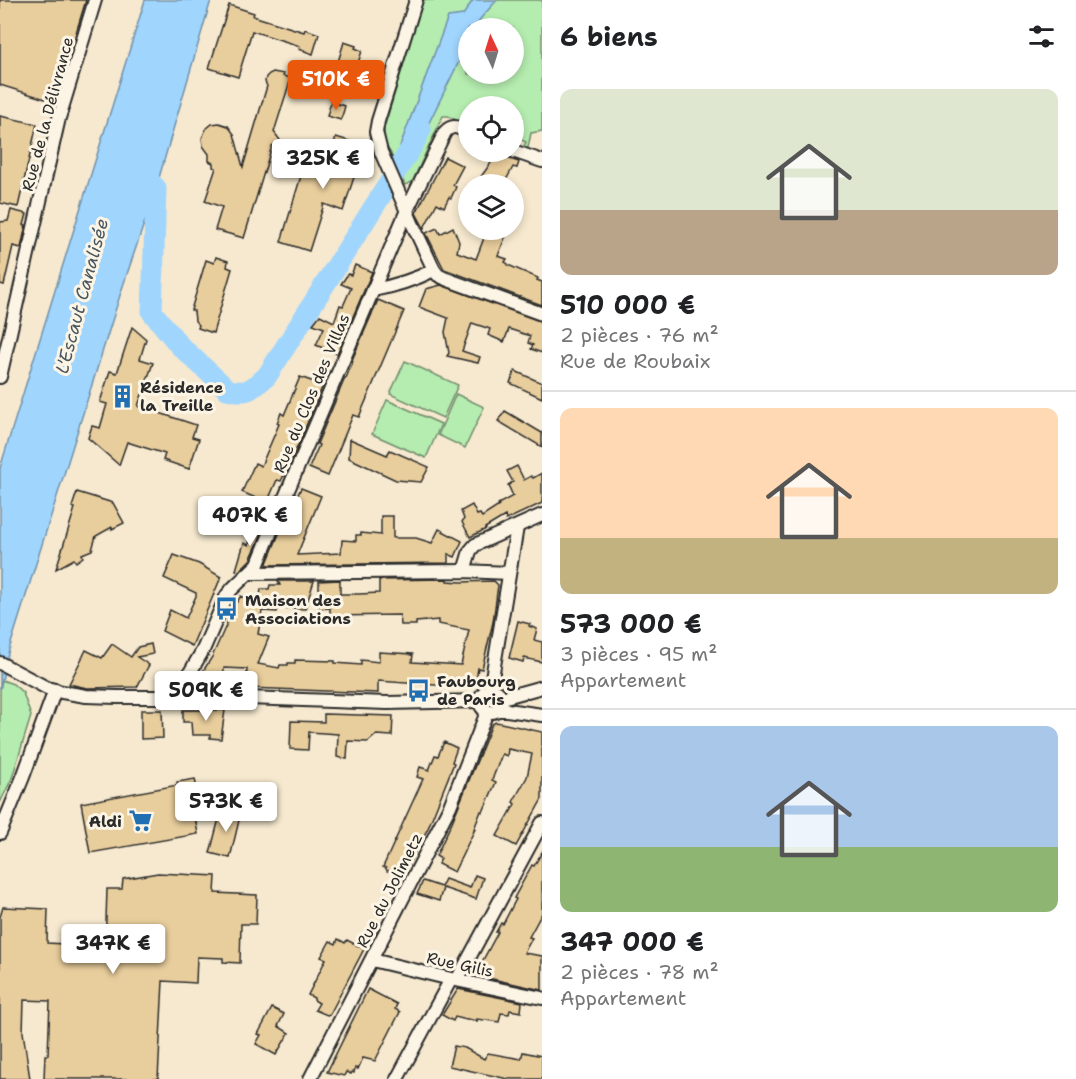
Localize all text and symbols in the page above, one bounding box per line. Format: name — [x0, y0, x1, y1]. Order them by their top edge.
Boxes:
north arrow — [458, 18, 524, 84]
map controls — [458, 18, 524, 240]
text: 6 biens — [560, 19, 658, 54]
icon: filters — [1025, 20, 1058, 53]
street label: Rue de la Délivrance — [17, 35, 78, 194]
pin: 510K € — [287, 60, 385, 111]
text: 510K € — [302, 66, 370, 92]
button: locate — [458, 96, 524, 162]
icon: home — [755, 128, 863, 236]
pin: 325K € — [274, 139, 372, 190]
text: 325K € — [286, 145, 360, 171]
button: layers — [458, 174, 524, 240]
water label: L'Escaut Canalisée — [50, 216, 114, 376]
text: 510 000 € — [560, 287, 695, 322]
street label: Rue du Clos des Villas — [268, 310, 355, 476]
text: 2 pièces · 76 m² — [560, 322, 719, 348]
text: Rue de Roubaix — [560, 348, 710, 374]
place label: Résidence la Treille — [140, 377, 224, 416]
building icon: Résidence la Treille — [109, 383, 135, 409]
icon: home — [755, 447, 863, 555]
pin: 407K € — [201, 496, 299, 547]
text: 407K € — [212, 502, 288, 528]
place label: Maison des Associations — [245, 590, 351, 629]
bus stop icon: Maison des Associations — [214, 596, 240, 622]
text: 573 000 € — [560, 606, 702, 641]
text: 3 pièces · 95 m² — [560, 641, 718, 667]
text: Appartement — [560, 667, 686, 693]
pin: 509K € — [157, 671, 255, 722]
place label: Faubourg de Paris — [437, 671, 516, 710]
text: 509K € — [169, 677, 243, 703]
bus stop icon: Faubourg de Paris — [406, 677, 432, 703]
icon: home — [755, 765, 863, 873]
pin: 573K € — [177, 782, 275, 833]
text: 573K € — [189, 788, 263, 814]
supermarket icon: Aldi — [127, 808, 153, 834]
place label: Aldi — [89, 811, 122, 832]
street label: Rue du Jolimetz — [351, 829, 427, 951]
pin: 347K € — [64, 924, 162, 975]
text: 347 000 € — [560, 924, 704, 959]
text: 347K € — [75, 930, 151, 956]
street label: Rue Gilis — [425, 947, 495, 982]
text: 2 pièces · 78 m² — [560, 959, 719, 985]
text: Appartement — [560, 985, 686, 1011]

